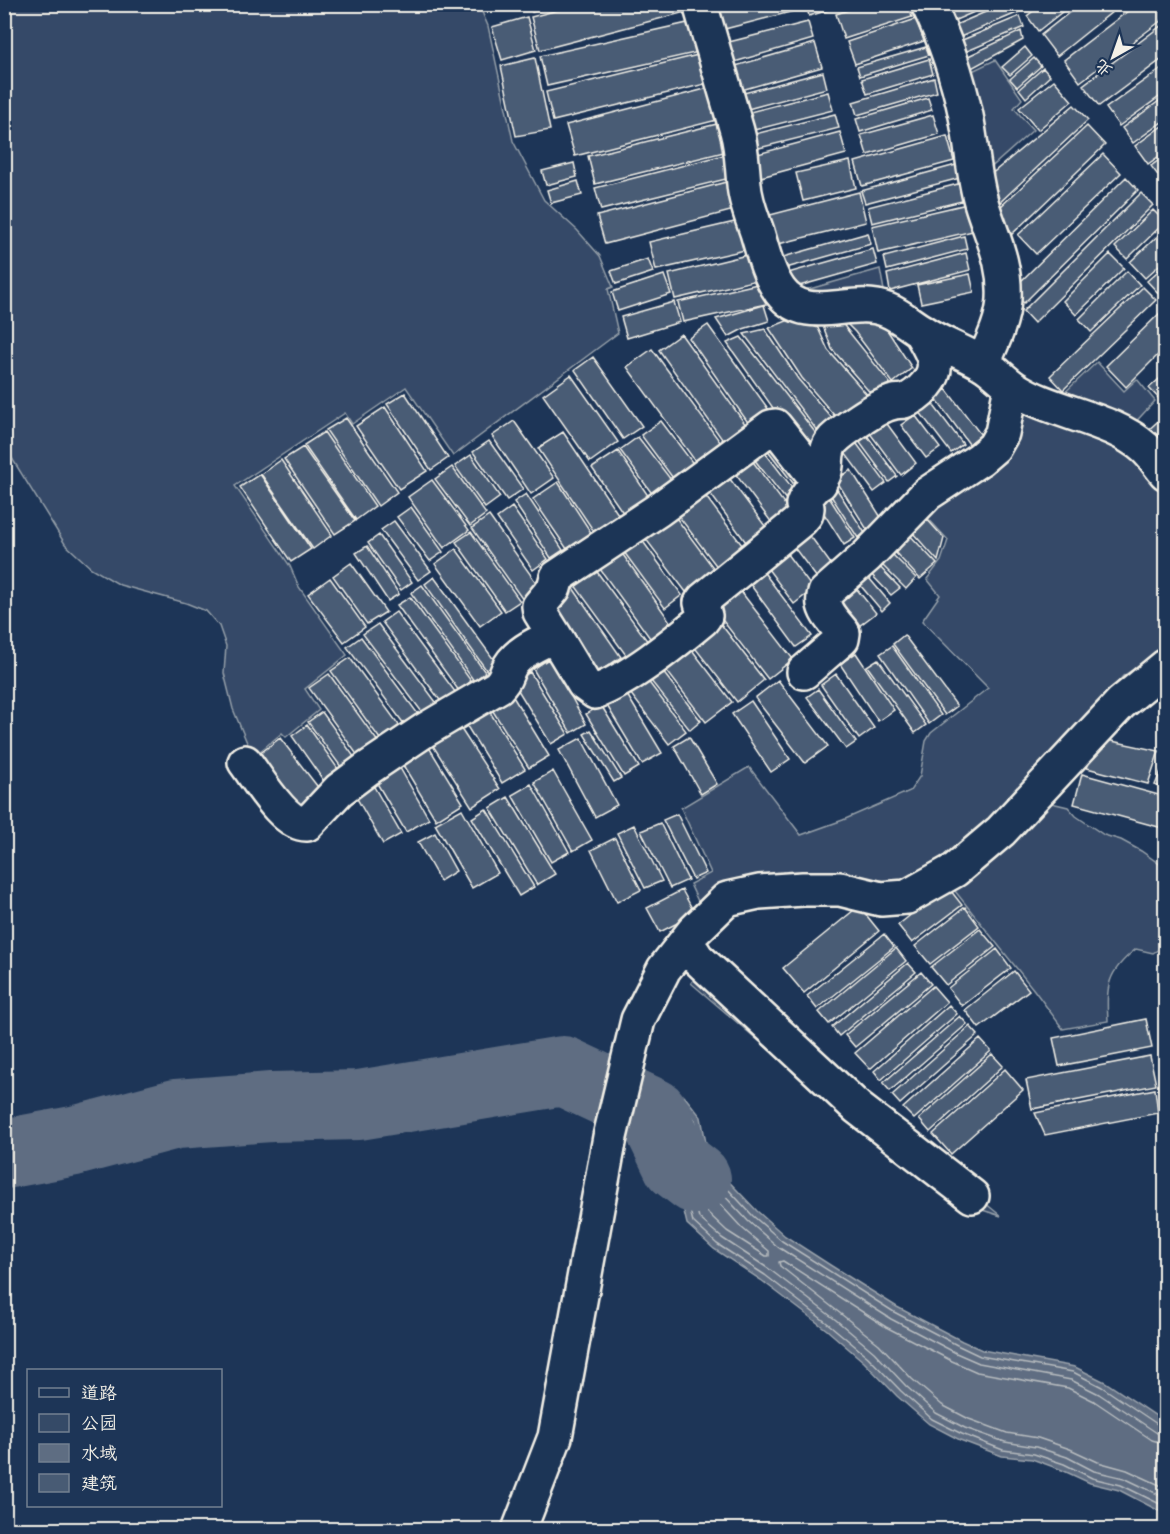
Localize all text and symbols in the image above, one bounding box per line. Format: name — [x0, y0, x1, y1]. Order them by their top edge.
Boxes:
north arrow — [1083, 27, 1143, 87]
text: 北 — [1088, 52, 1119, 84]
legend — [27, 1369, 222, 1507]
text: 道路 — [81, 1377, 117, 1409]
text: 公园 — [81, 1407, 117, 1439]
text: 水域 — [81, 1437, 117, 1469]
text: 建筑 — [81, 1467, 117, 1499]

